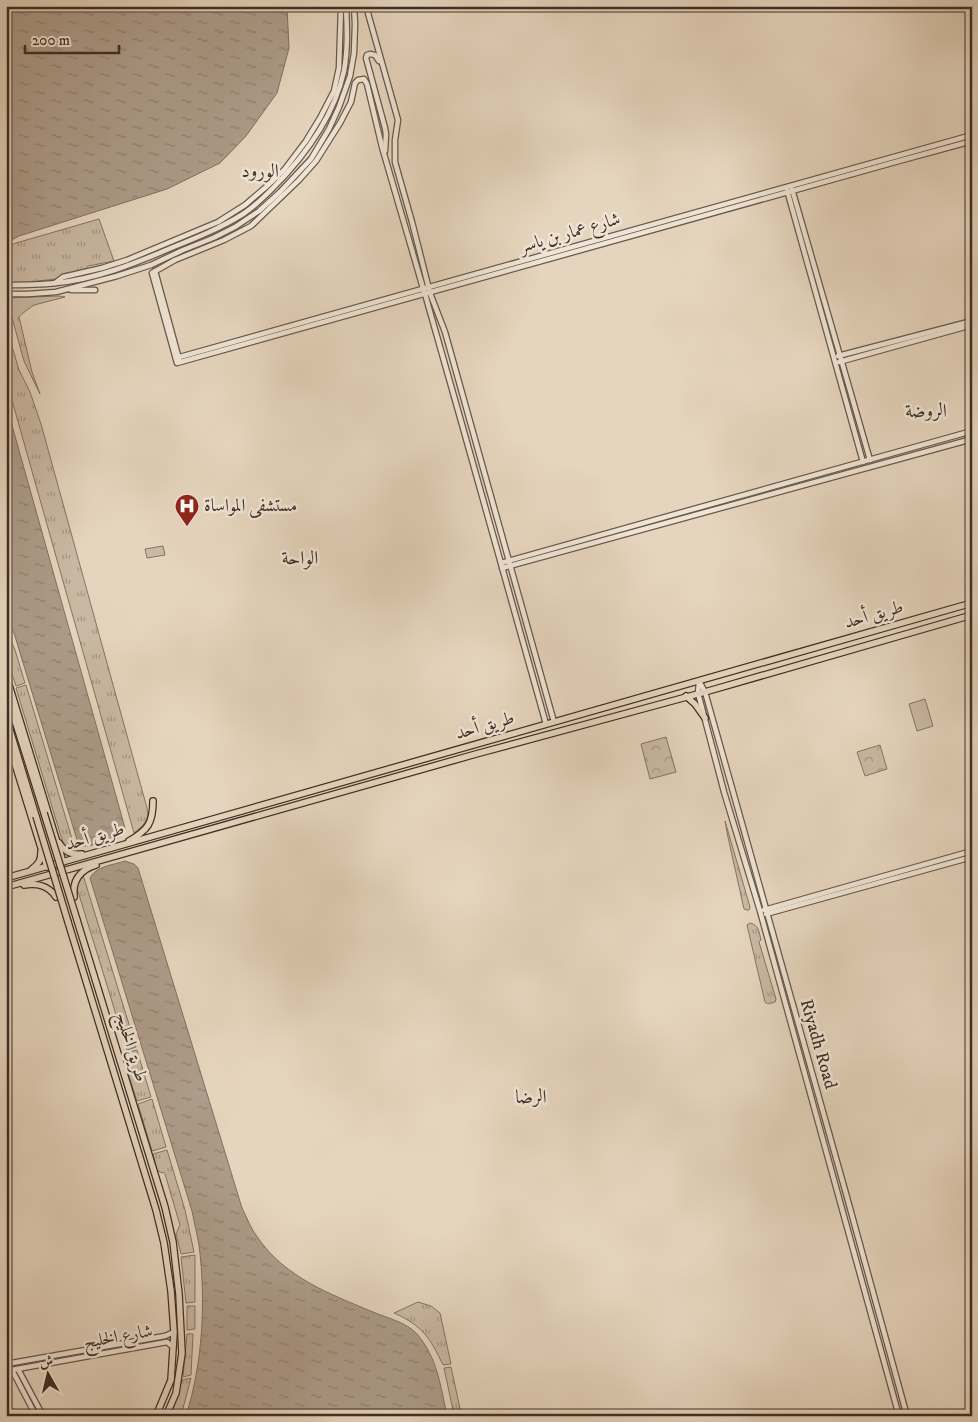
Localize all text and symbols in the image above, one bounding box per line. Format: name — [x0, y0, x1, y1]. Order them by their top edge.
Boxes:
scale bar — [25, 22, 119, 54]
text: 200 m — [32, 31, 70, 50]
district label: الورود — [241, 160, 279, 183]
street label: شارع عمار بن ياسر — [515, 208, 624, 261]
district label: الروضة — [905, 400, 947, 423]
hospital icon: مستشفى المواساة — [174, 493, 200, 527]
place label: مستشفى المواساة — [204, 495, 297, 518]
district label: الواحة — [282, 547, 318, 570]
street label: طريق أحد — [841, 593, 906, 634]
street label: طريق أحد — [452, 704, 517, 745]
street label: طريق أحد — [62, 815, 127, 856]
street label: Riyadh Road — [795, 997, 841, 1091]
street label: طريق الخليج — [106, 1010, 152, 1086]
district label: الرضا — [515, 1086, 547, 1109]
street label: شارع الخليج — [82, 1320, 155, 1358]
north arrow — [22, 1350, 72, 1400]
text: ش — [38, 1352, 55, 1372]

